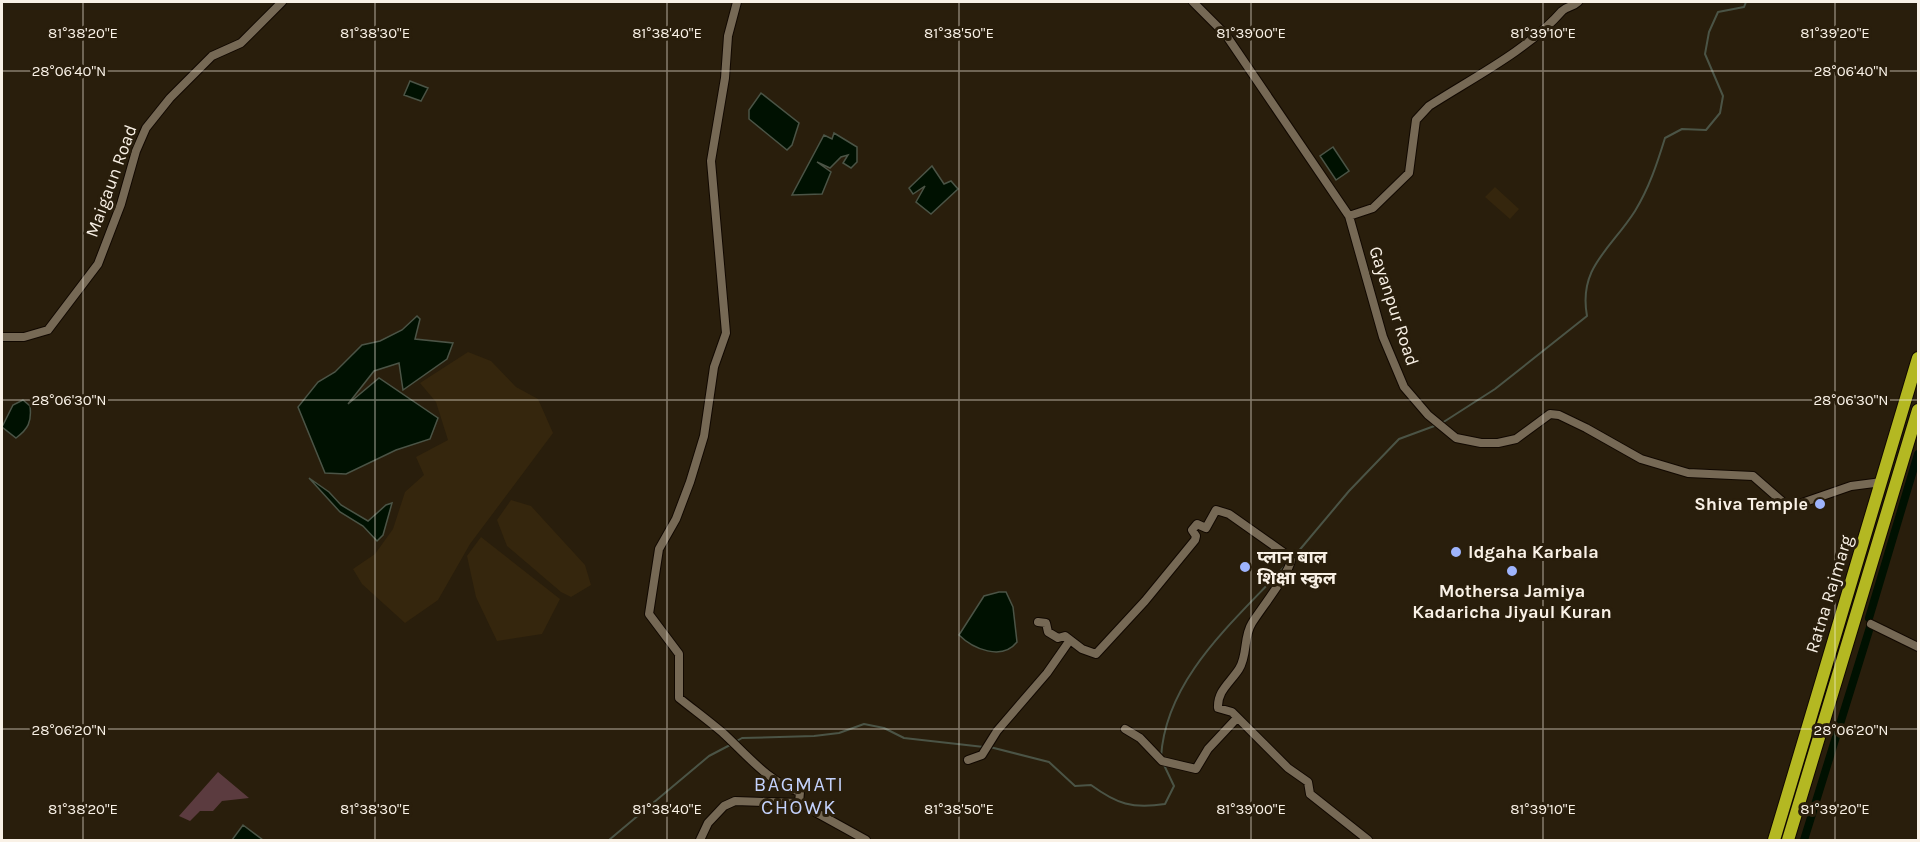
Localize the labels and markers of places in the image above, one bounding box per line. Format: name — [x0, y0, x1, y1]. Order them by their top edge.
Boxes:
place label: Shiva Temple — [1694, 493, 1808, 515]
marker: Shiva Temple — [1813, 497, 1827, 511]
place label: Idgaha Karbala — [1468, 541, 1599, 563]
marker: Idgaha Karbala — [1449, 545, 1463, 559]
place label: प्लान बाल शिक्षा स्कुल — [1257, 546, 1337, 589]
marker: प्लान बाल शिक्षा स्कुल — [1238, 560, 1252, 574]
marker: Mothersa Jamiya Kadaricha Jiyaul Kuran — [1505, 564, 1519, 578]
place label: Mothersa Jamiya Kadaricha Jiyaul Kuran — [1412, 580, 1612, 623]

